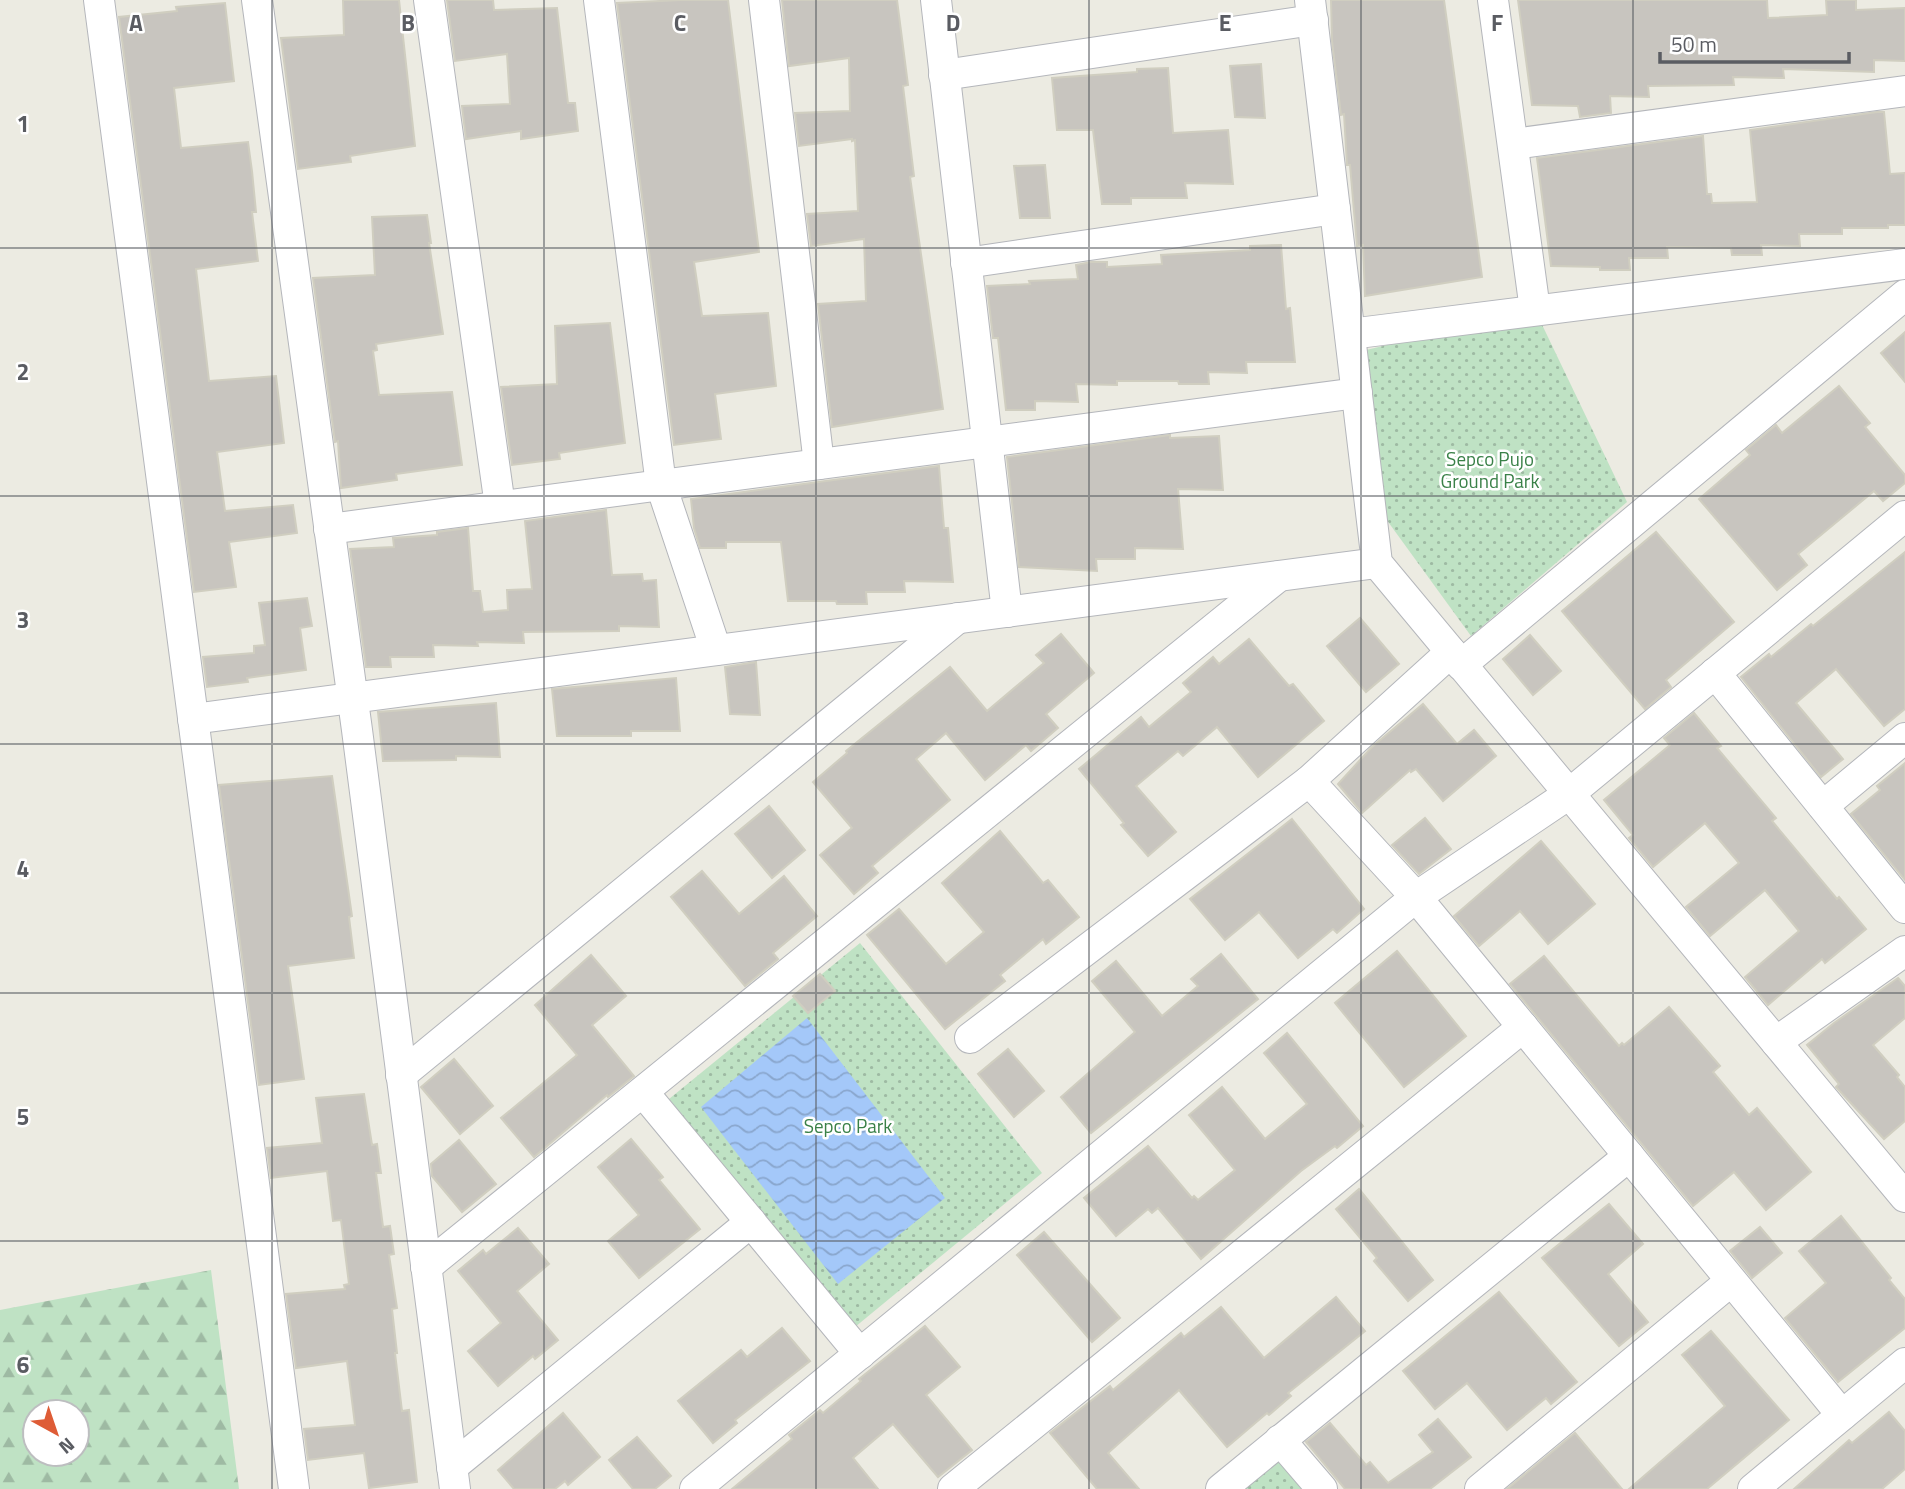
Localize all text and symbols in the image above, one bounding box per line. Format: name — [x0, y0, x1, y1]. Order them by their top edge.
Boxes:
text: A — [129, 5, 143, 40]
text: B — [401, 5, 415, 40]
text: C — [674, 5, 686, 40]
text: D — [946, 5, 960, 40]
text: E — [1219, 5, 1231, 40]
text: F — [1491, 5, 1503, 40]
scale bar — [1660, 21, 1849, 65]
text: 50 m — [1671, 28, 1717, 60]
text: 1 — [17, 106, 29, 141]
text: 2 — [17, 354, 29, 389]
park label: Sepco Pujo Ground Park — [1440, 444, 1540, 495]
text: 3 — [17, 602, 29, 637]
text: 4 — [17, 851, 29, 886]
text: 5 — [17, 1099, 29, 1134]
park label: Sepco Park — [804, 1111, 892, 1140]
text: 6 — [17, 1347, 30, 1382]
north arrow — [21, 1398, 91, 1468]
text: N — [53, 1431, 82, 1462]

